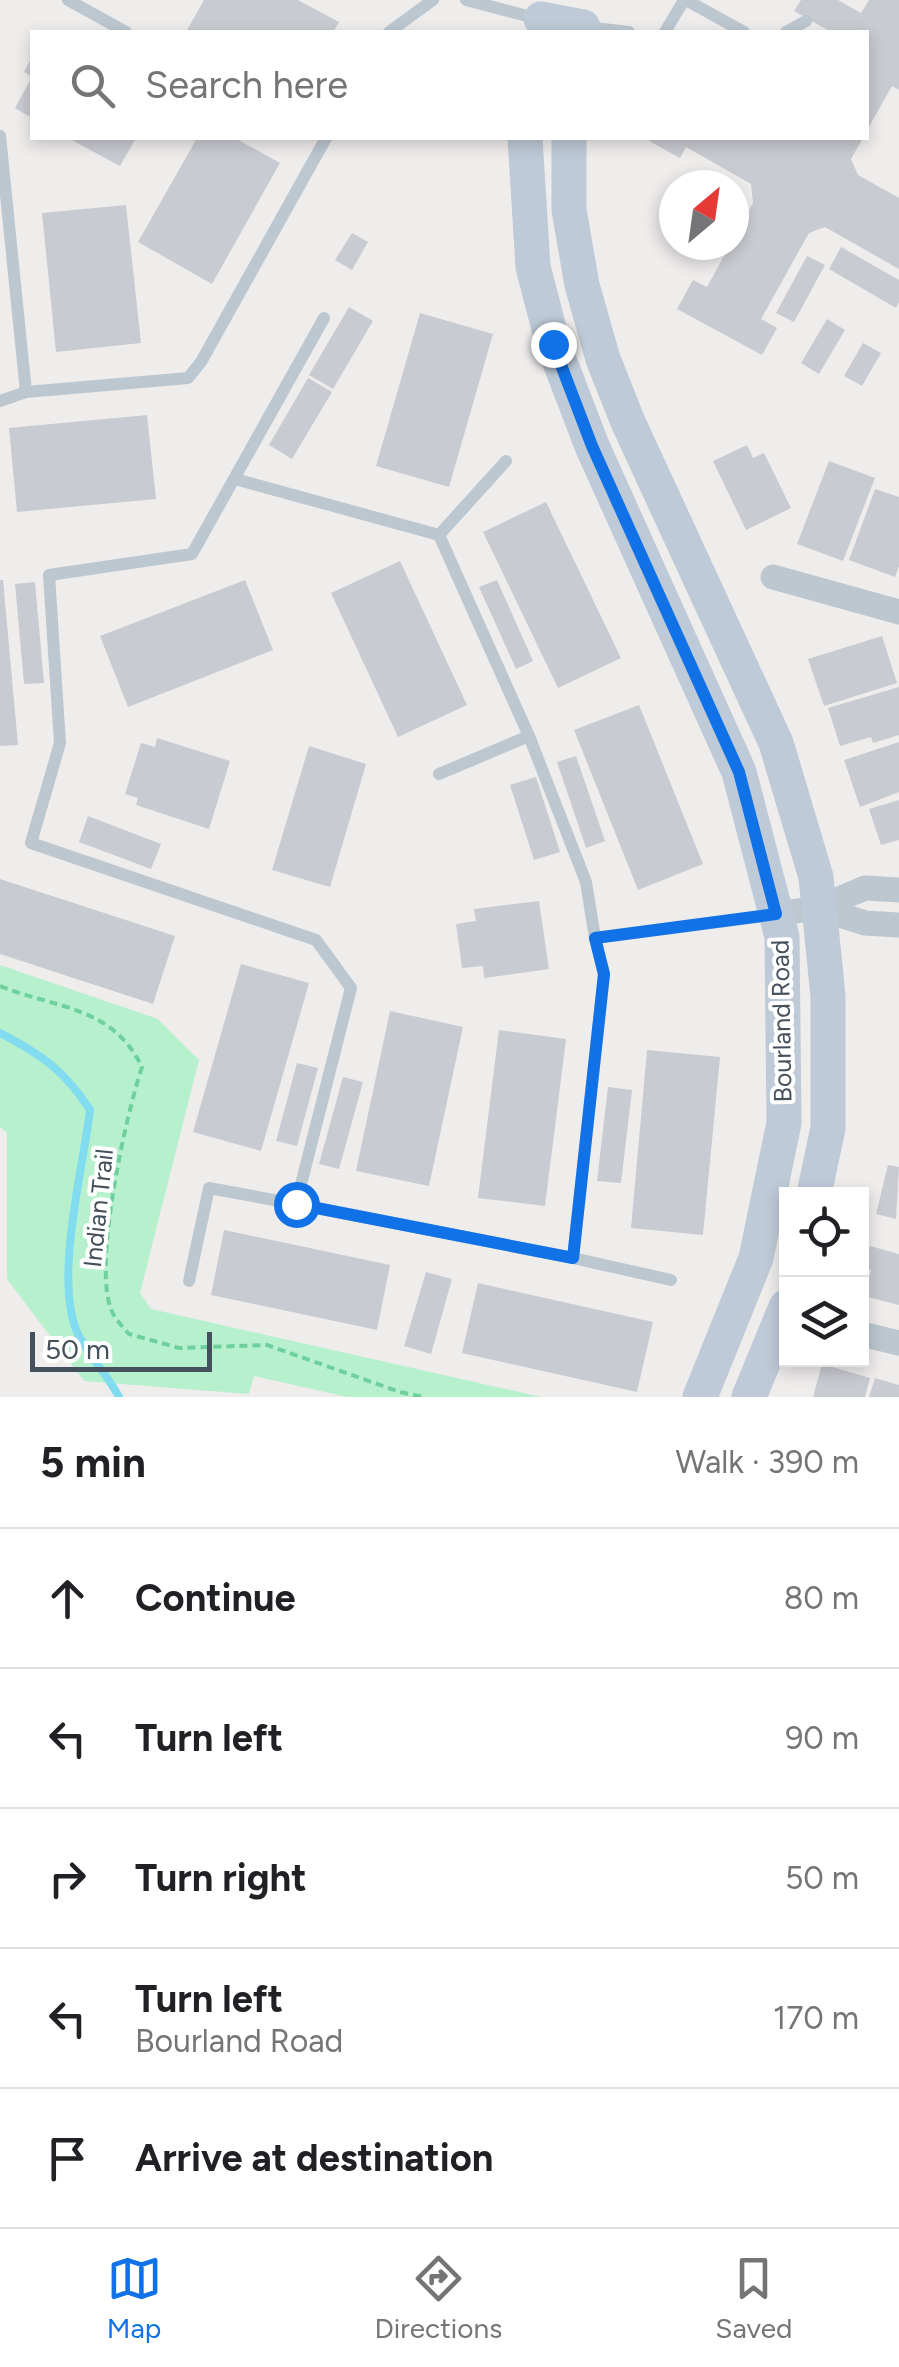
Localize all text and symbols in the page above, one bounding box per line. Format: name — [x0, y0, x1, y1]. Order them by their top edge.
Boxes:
search box — [30, 30, 869, 140]
icon: search — [65, 58, 120, 113]
text: Search here — [145, 62, 348, 108]
north arrow — [659, 170, 749, 260]
route end — [531, 322, 577, 368]
street label: Bourland Road — [765, 939, 797, 1103]
street label: Indian Trail — [77, 1147, 119, 1269]
route start — [274, 1182, 320, 1228]
map controls — [779, 1187, 869, 1367]
button: locate — [779, 1187, 869, 1277]
button: layers — [779, 1277, 869, 1367]
scale bar — [30, 1327, 212, 1372]
text: 50 m — [45, 1332, 110, 1366]
text: 5 min — [40, 1437, 146, 1488]
text: Walk · 390 m — [676, 1443, 859, 1481]
icon: ahead — [40, 1571, 95, 1626]
text: Continue — [135, 1575, 296, 1621]
text: 80 m — [784, 1579, 859, 1617]
icon: left — [40, 1711, 95, 1766]
text: Turn left — [135, 1715, 283, 1761]
text: 90 m — [785, 1719, 859, 1757]
icon: right — [40, 1851, 95, 1906]
text: Turn right — [135, 1855, 307, 1901]
text: 50 m — [785, 1859, 859, 1897]
text: Turn left — [135, 1976, 283, 2022]
icon: left — [40, 1991, 95, 2046]
text: 170 m — [773, 1999, 859, 2037]
text: Bourland Road — [135, 2022, 343, 2060]
icon: arrive — [40, 2131, 95, 2186]
text: Arrive at destination — [135, 2135, 493, 2181]
tab: Map — [107, 2251, 162, 2345]
tab: Directions — [375, 2251, 502, 2345]
tab: Saved — [715, 2251, 792, 2345]

